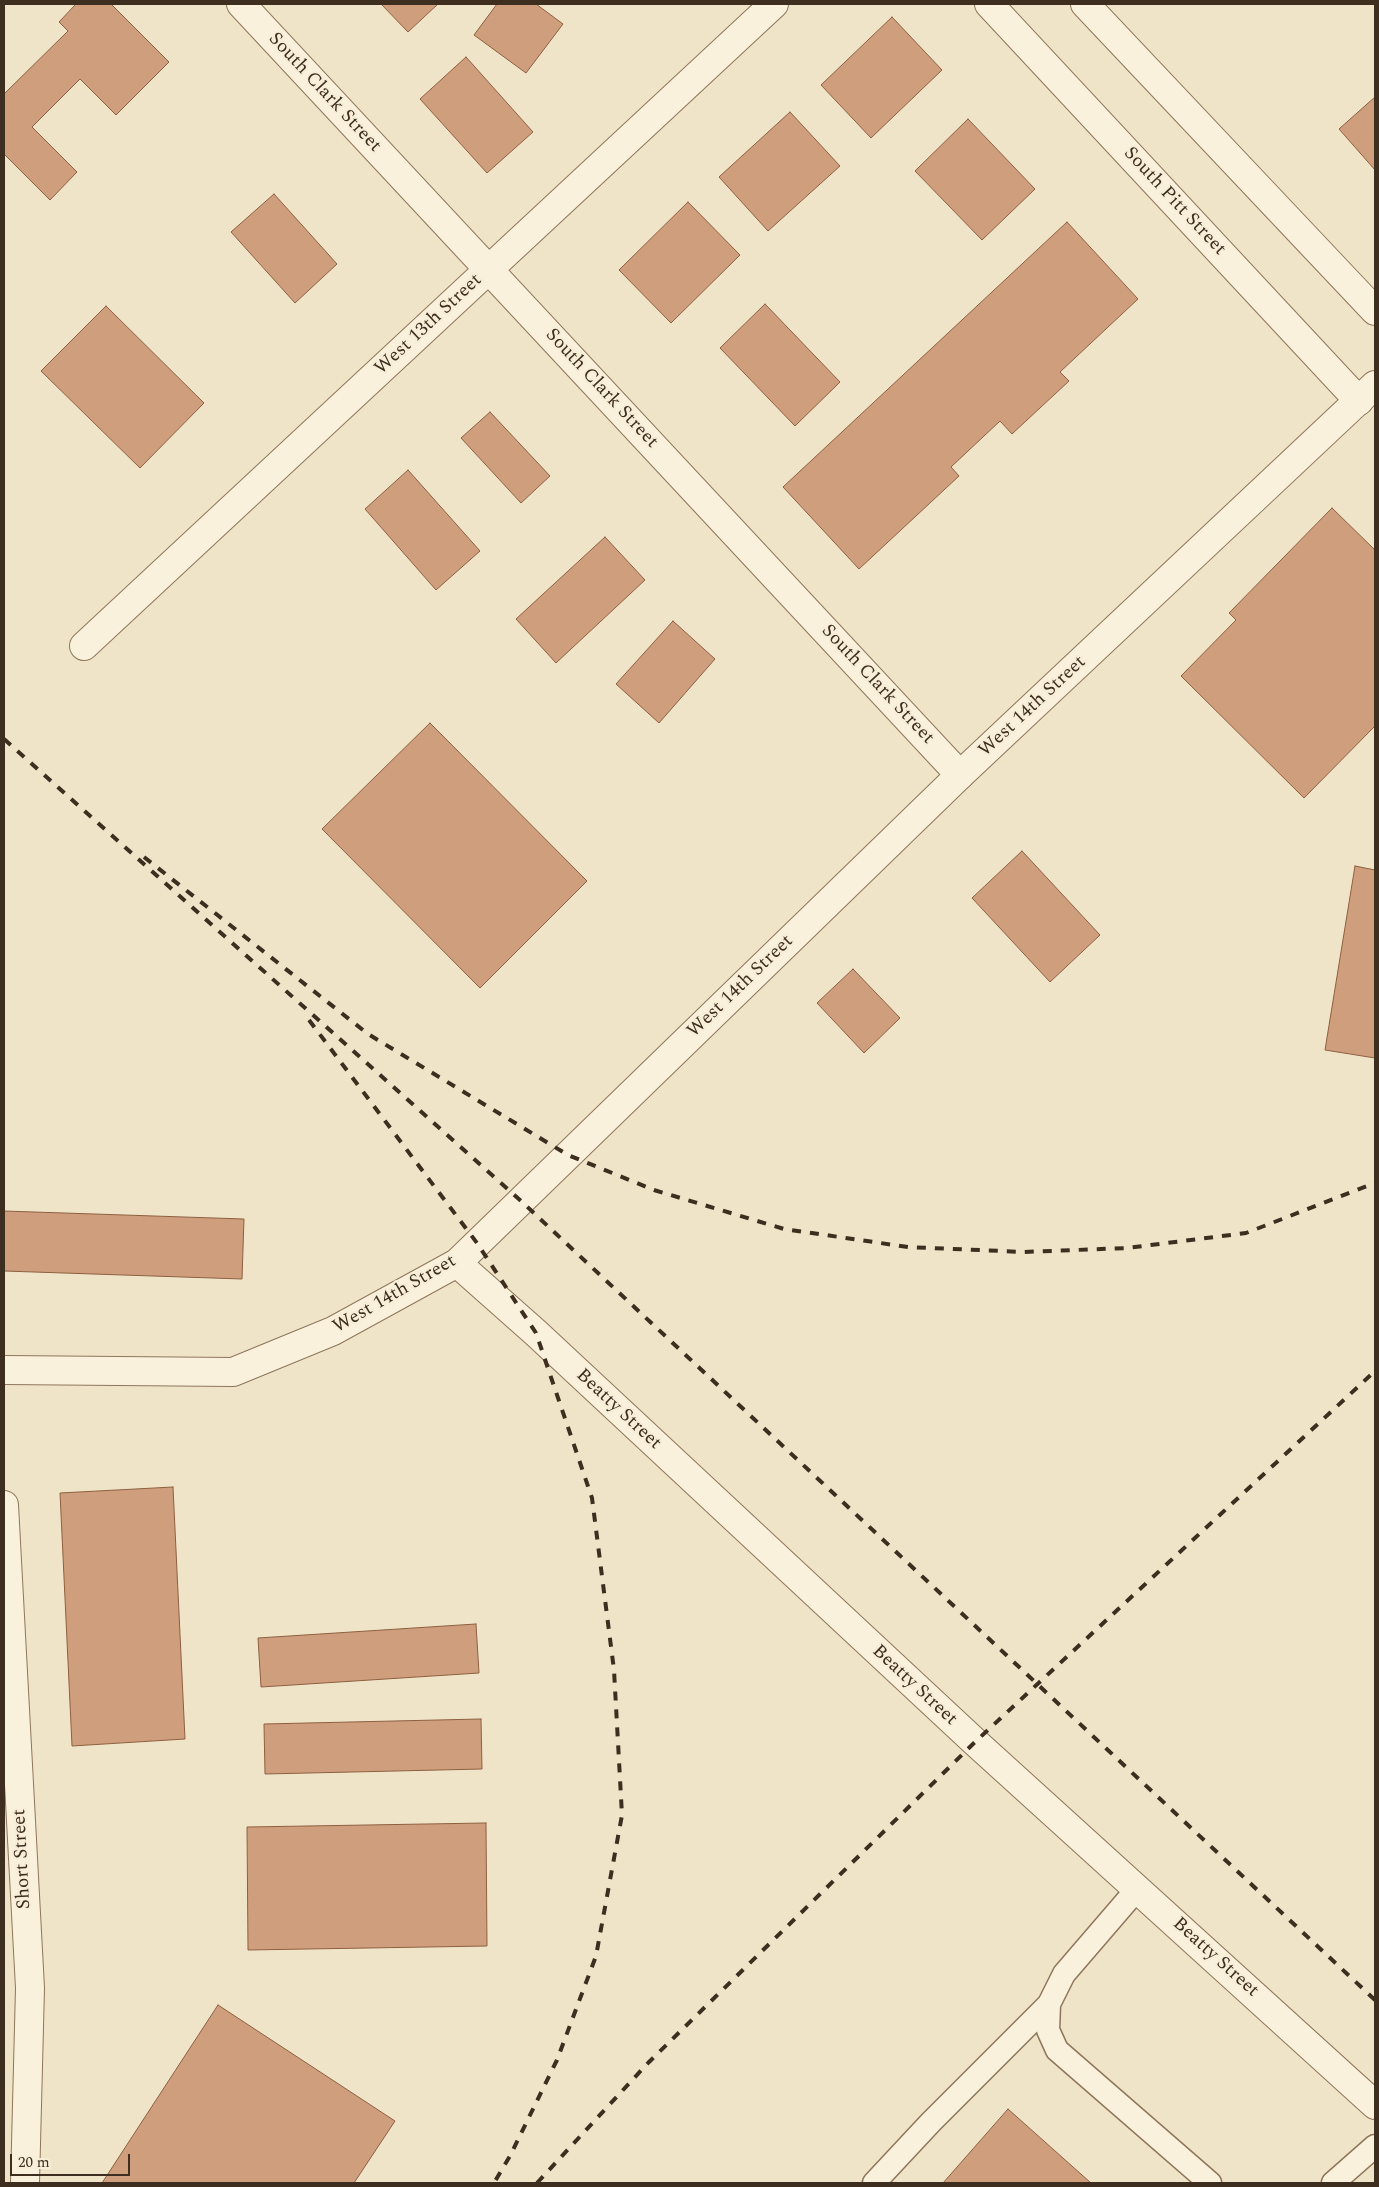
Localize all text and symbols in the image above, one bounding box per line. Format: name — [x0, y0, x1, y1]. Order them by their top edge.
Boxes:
street label: South Clark Street — [263, 28, 385, 158]
street label: South Pitt Street — [1118, 143, 1230, 261]
street label: West 13th Street — [371, 269, 487, 381]
street label: South Clark Street — [540, 324, 662, 454]
street label: South Clark Street — [816, 620, 938, 750]
street label: West 14th Street — [975, 651, 1091, 763]
street label: West 14th Street — [683, 931, 799, 1043]
street label: West 14th Street — [329, 1251, 461, 1339]
street label: Beatty Street — [571, 1365, 665, 1455]
street label: Beatty Street — [867, 1641, 961, 1731]
street label: Short Street — [9, 1808, 37, 1910]
street label: Beatty Street — [1167, 1913, 1263, 2003]
scale bar — [12, 2144, 132, 2176]
text: 20 m — [18, 2151, 50, 2174]

